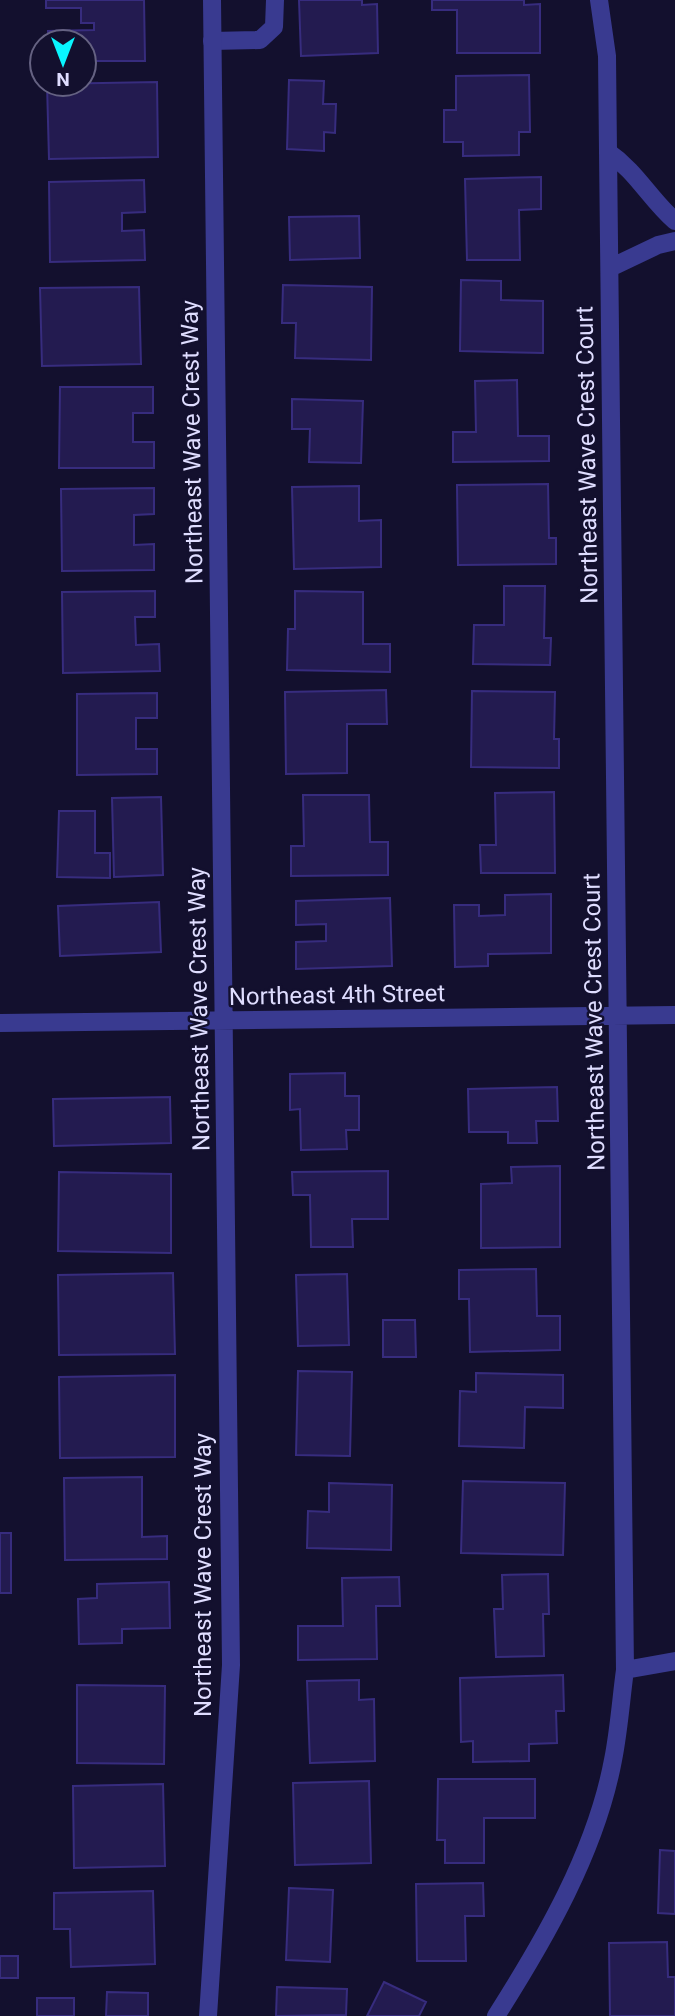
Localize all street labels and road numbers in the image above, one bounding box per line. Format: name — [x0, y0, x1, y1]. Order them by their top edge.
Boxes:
street label: Northeast Wave Crest Way — [176, 299, 208, 584]
street label: Northeast Wave Crest Court — [570, 306, 604, 604]
street label: Northeast Wave Crest Way — [183, 866, 215, 1151]
street label: Northeast Wave Crest Court — [577, 873, 611, 1171]
street label: Northeast 4th Street — [229, 979, 446, 1011]
street label: Northeast Wave Crest Way — [189, 1432, 217, 1717]

